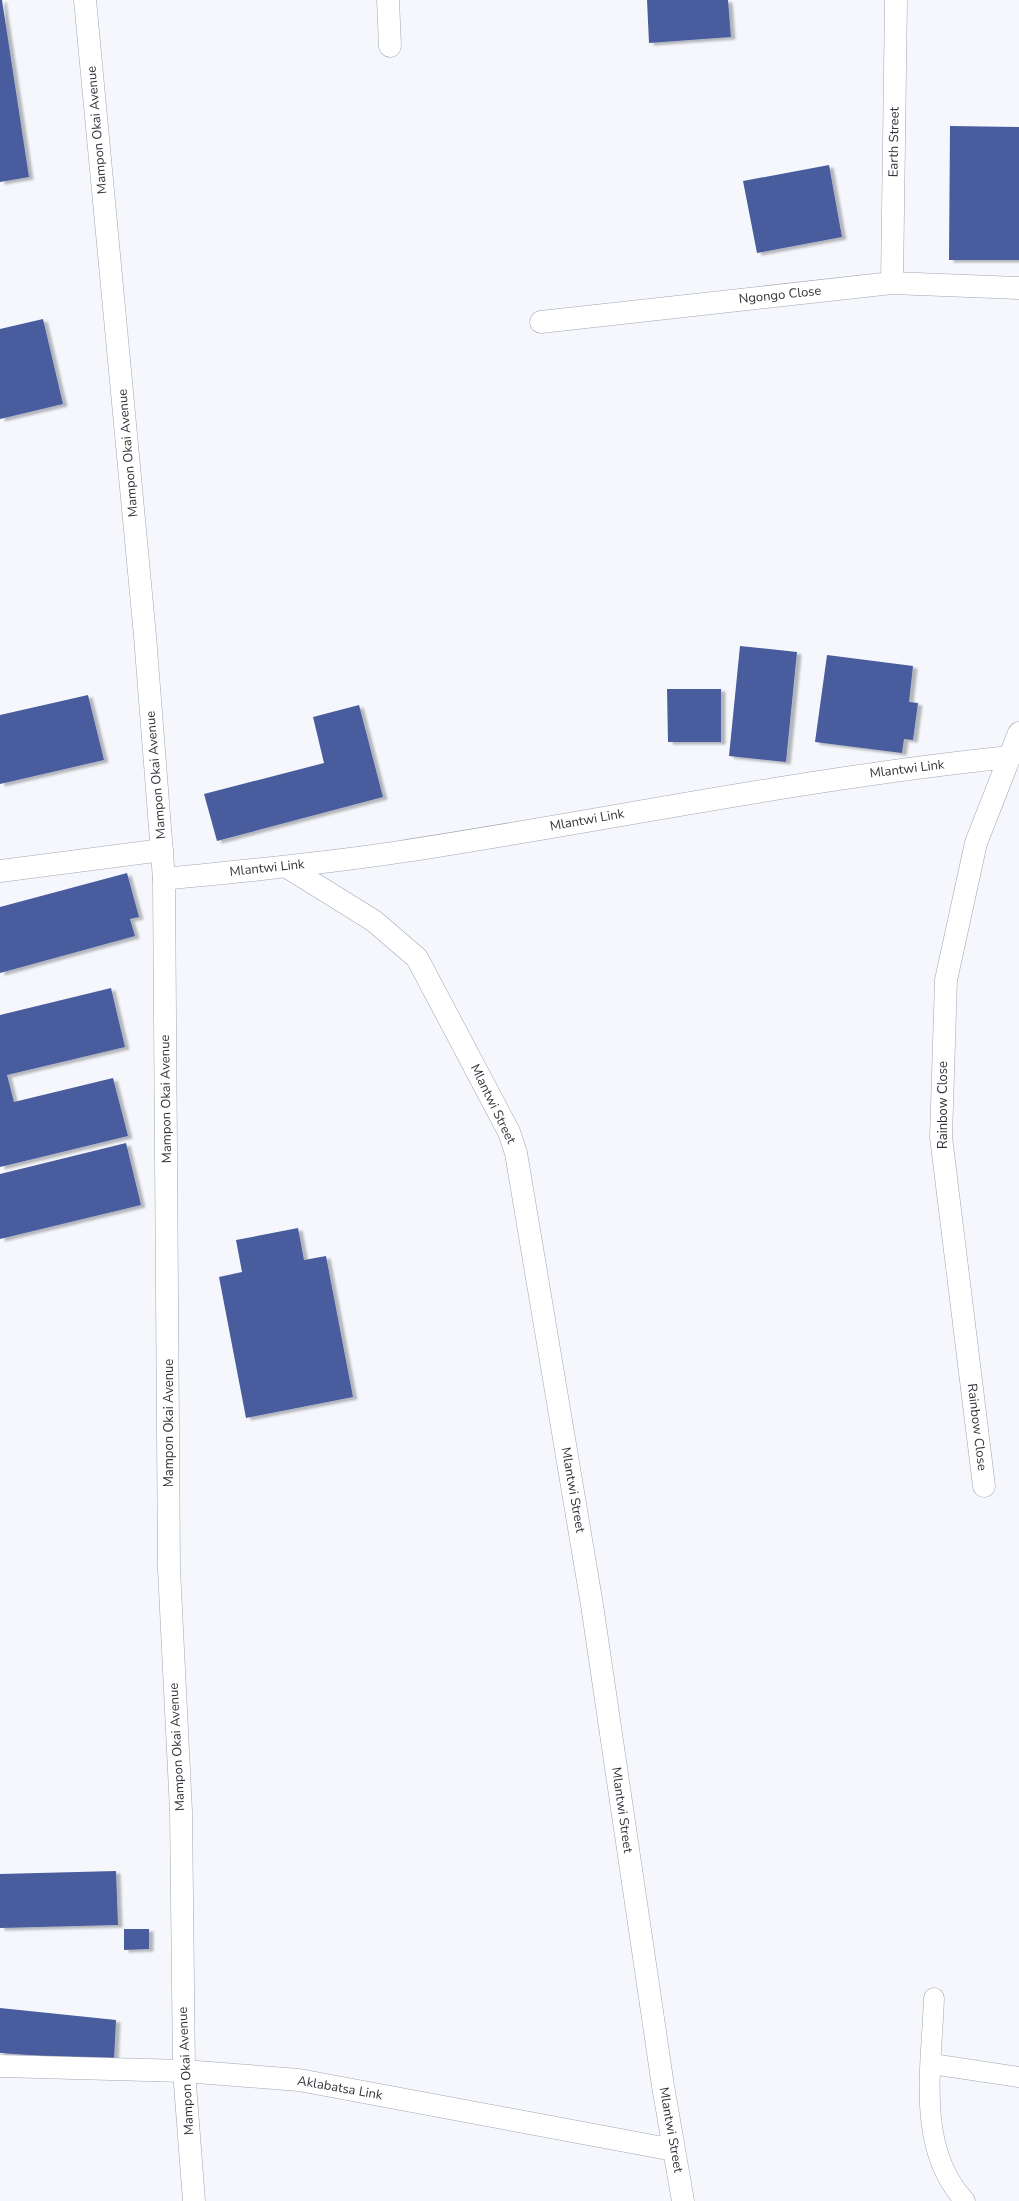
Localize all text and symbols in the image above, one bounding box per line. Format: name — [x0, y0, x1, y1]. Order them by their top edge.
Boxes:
street label: Mampon Okai Avenue — [82, 65, 112, 195]
street label: Earth Street — [884, 106, 904, 177]
street label: Ngongo Close — [738, 282, 822, 308]
street label: Mampon Okai Avenue — [113, 388, 143, 518]
street label: Mampon Okai Avenue — [141, 710, 171, 840]
street label: Mlantwi Link — [869, 755, 946, 783]
street label: Mlantwi Link — [548, 805, 626, 835]
street label: Mlantwi Link — [229, 855, 306, 881]
street label: Mampon Okai Avenue — [156, 1034, 176, 1163]
street label: Mlantwi Street — [466, 1061, 520, 1147]
street label: Rainbow Close — [934, 1061, 952, 1149]
street label: Mampon Okai Avenue — [160, 1359, 178, 1487]
street label: Rainbow Close — [963, 1382, 991, 1472]
street label: Mlantwi Street — [557, 1446, 589, 1535]
street label: Mampon Okai Avenue — [165, 1682, 189, 1812]
street label: Mlantwi Street — [607, 1766, 637, 1855]
street label: Mampon Okai Avenue — [174, 2006, 198, 2136]
street label: Aklabatsa Link — [296, 2072, 384, 2104]
street label: Mlantwi Street — [655, 2086, 687, 2175]

